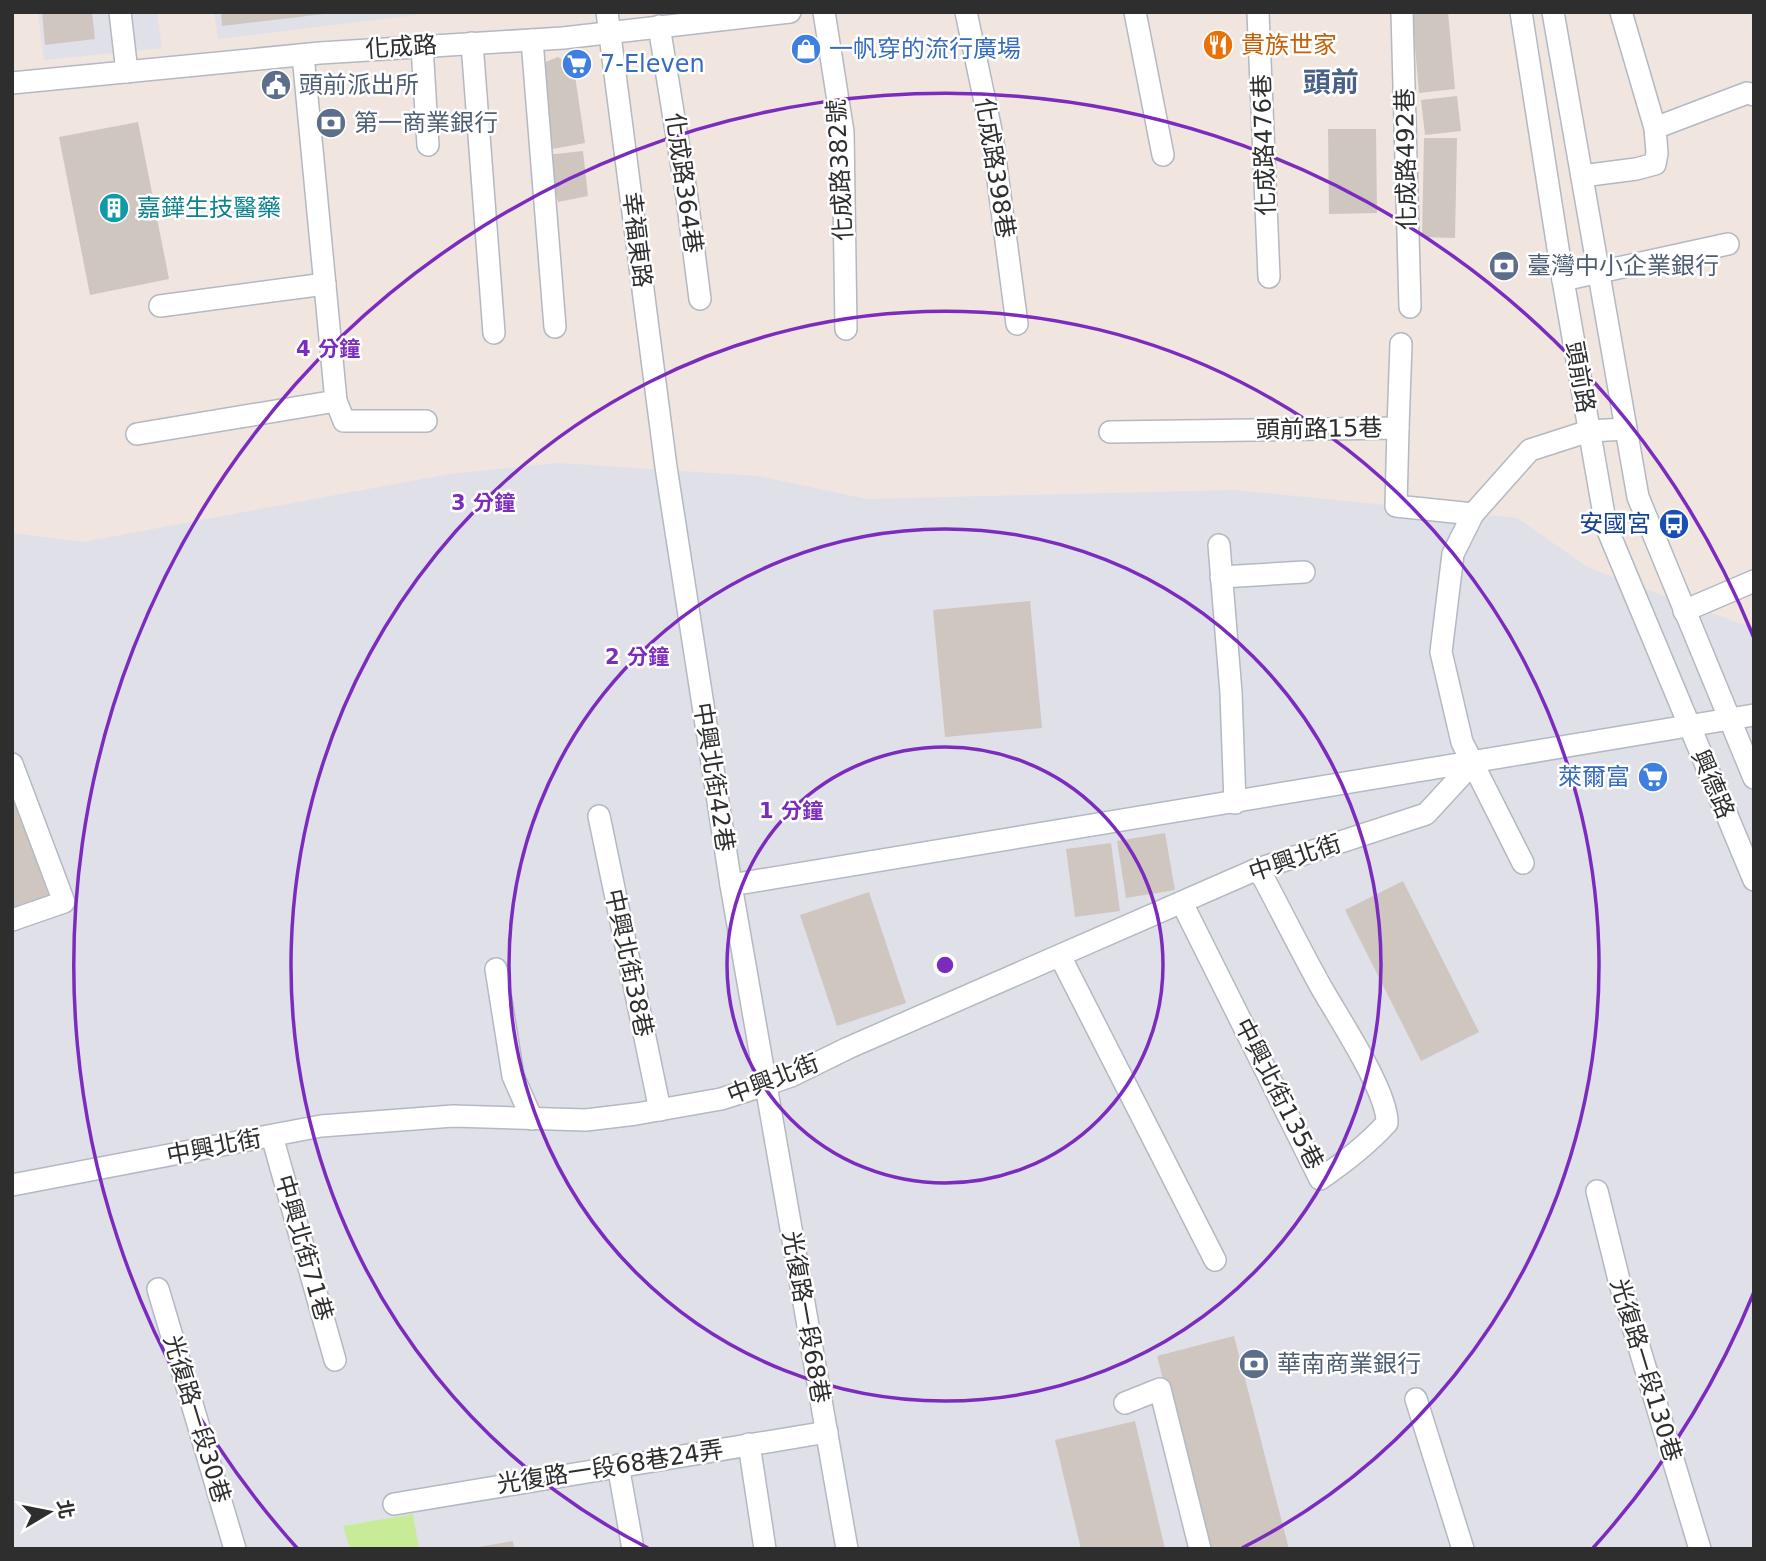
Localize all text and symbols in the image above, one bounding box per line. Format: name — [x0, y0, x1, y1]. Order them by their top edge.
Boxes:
restaurant icon: 貴族世家 — [1201, 28, 1235, 62]
street label: 化成路 — [364, 31, 438, 63]
place label: 貴族世家 — [1241, 31, 1337, 59]
shop icon: 一帆穿的流行廣場 — [789, 32, 823, 66]
place label: 一帆穿的流行廣場 — [829, 35, 1021, 63]
supermarket icon: 7-Eleven — [560, 47, 594, 81]
place label: 7-Eleven — [600, 50, 705, 78]
district label: 頭前 — [1303, 66, 1359, 99]
public building icon: 頭前派出所 — [259, 68, 293, 102]
place label: 頭前派出所 — [299, 71, 419, 99]
street label: 化成路476巷 — [1248, 74, 1280, 216]
street label: 化成路492巷 — [1391, 88, 1421, 230]
street label: 化成路398巷 — [970, 96, 1020, 240]
street label: 化成路382號 — [822, 98, 858, 242]
bank icon: 第一商業銀行 — [314, 106, 348, 140]
place label: 第一商業銀行 — [354, 109, 498, 137]
street label: 化成路364巷 — [660, 111, 708, 255]
building icon: 嘉鏵生技醫藥 — [97, 191, 131, 225]
street label: 幸福東路 — [617, 191, 657, 289]
place label: 嘉鏵生技醫藥 — [137, 194, 281, 222]
bank icon: 臺灣中小企業銀行 — [1487, 249, 1521, 283]
place label: 臺灣中小企業銀行 — [1527, 252, 1719, 280]
text: 4 分鐘 — [296, 337, 360, 361]
street label: 頭前路 — [1560, 339, 1600, 415]
street label: 頭前路15巷 — [1255, 414, 1383, 444]
text: 3 分鐘 — [451, 491, 515, 515]
bus stop icon: 安國宮 — [1657, 507, 1691, 541]
place label: 安國宮 — [1579, 510, 1651, 538]
text: 2 分鐘 — [605, 645, 669, 669]
street label: 中興北街42巷 — [688, 700, 740, 854]
street label: 興德路 — [1686, 745, 1740, 823]
supermarket icon: 萊爾富 — [1636, 760, 1670, 794]
place label: 萊爾富 — [1558, 763, 1630, 791]
text: 1 分鐘 — [759, 799, 823, 823]
street label: 中興北街 — [1245, 829, 1345, 887]
street label: 中興北街38巷 — [600, 886, 658, 1040]
centre of rings — [933, 953, 957, 977]
street label: 中興北街135巷 — [1229, 1014, 1329, 1174]
street label: 中興北街 — [723, 1049, 823, 1109]
street label: 中興北街 — [164, 1124, 264, 1170]
street label: 中興北街71巷 — [270, 1172, 338, 1324]
street label: 光復路一段68巷 — [777, 1229, 835, 1405]
street label: 光復路一段130巷 — [1605, 1275, 1687, 1465]
street label: 光復路一段30巷 — [158, 1331, 236, 1507]
bank icon: 華南商業銀行 — [1237, 1347, 1271, 1381]
place label: 華南商業銀行 — [1277, 1350, 1421, 1378]
street label: 光復路一段68巷24弄 — [495, 1435, 725, 1499]
north arrow — [14, 1477, 84, 1547]
text: 北 — [53, 1498, 78, 1520]

